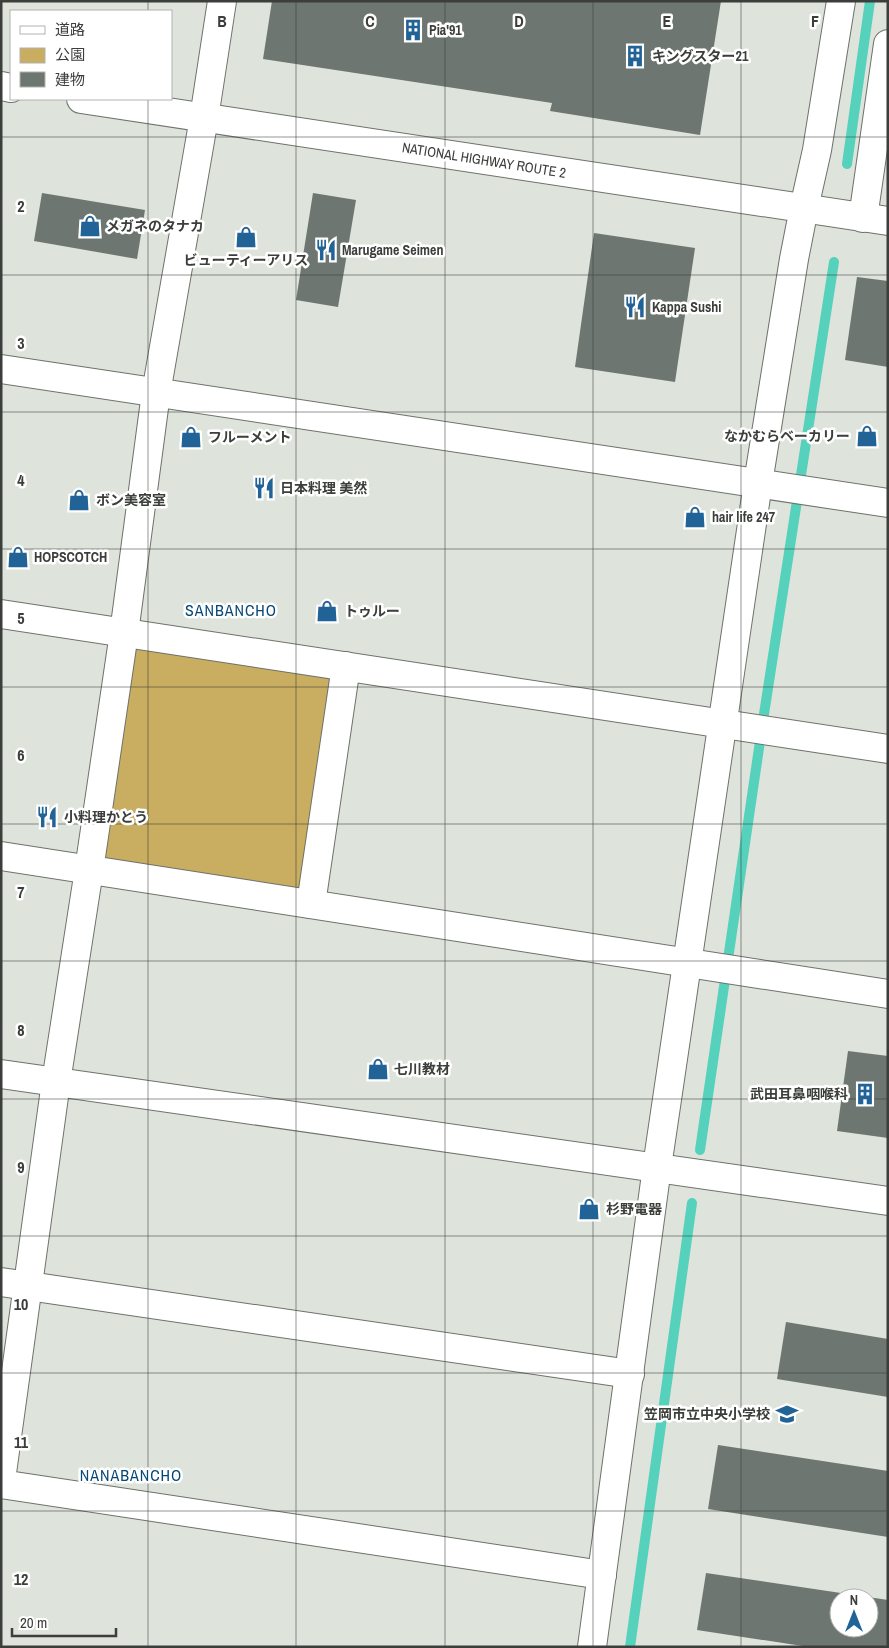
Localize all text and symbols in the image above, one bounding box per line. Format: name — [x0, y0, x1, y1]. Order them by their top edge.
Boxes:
legend — [10, 10, 172, 100]
text: B — [217, 10, 227, 32]
text: C — [365, 10, 375, 32]
text: D — [514, 10, 524, 32]
text: E — [663, 10, 672, 32]
text: F — [811, 10, 819, 32]
building icon: Pia'91 — [400, 17, 426, 43]
text: 道路 — [55, 19, 85, 40]
place label: Pia'91 — [429, 21, 462, 39]
building icon: キングスター21 — [622, 43, 648, 69]
text: 公園 — [55, 44, 85, 65]
place label: キングスター21 — [652, 47, 749, 65]
text: 建物 — [55, 69, 85, 90]
street label: NATIONAL HIGHWAY ROUTE 2 — [401, 138, 567, 182]
text: 2 — [17, 195, 25, 217]
shop icon: メガネのタナカ — [77, 213, 103, 239]
place label: メガネのタナカ — [106, 217, 204, 235]
shop icon: ビューティーアリス — [233, 224, 259, 250]
restaurant icon: Marugame Seimen — [313, 237, 339, 263]
place label: Marugame Seimen — [342, 241, 443, 259]
place label: ビューティーアリス — [184, 251, 308, 269]
restaurant icon: Kappa Sushi — [622, 294, 648, 320]
place label: Kappa Sushi — [652, 298, 722, 316]
text: 3 — [17, 332, 25, 354]
shop icon: なかむらベーカリー — [854, 423, 880, 449]
shop icon: フルーメント — [178, 424, 204, 450]
place label: なかむらベーカリー — [724, 427, 850, 445]
place label: フルーメント — [208, 428, 291, 446]
text: 4 — [17, 469, 25, 491]
restaurant icon: 日本料理 美然 — [251, 475, 277, 501]
place label: 日本料理 美然 — [280, 479, 367, 497]
shop icon: ボン美容室 — [66, 487, 92, 513]
place label: ボン美容室 — [96, 491, 166, 509]
shop icon: hair life 247 — [682, 504, 708, 530]
place label: hair life 247 — [712, 508, 776, 526]
shop icon: HOPSCOTCH — [5, 544, 31, 570]
place label: HOPSCOTCH — [34, 548, 107, 566]
shop icon: トゥルー — [314, 598, 340, 624]
district label: SANBANCHO — [185, 599, 277, 621]
place label: トゥルー — [344, 602, 400, 620]
text: 5 — [17, 607, 25, 629]
text: 6 — [17, 744, 25, 766]
restaurant icon: 小料理かとう — [34, 804, 60, 830]
place label: 小料理かとう — [64, 808, 148, 826]
text: 7 — [17, 881, 25, 903]
text: 8 — [17, 1019, 25, 1041]
shop icon: 七川教材 — [365, 1056, 391, 1082]
place label: 七川教材 — [394, 1060, 450, 1078]
building icon: 武田耳鼻咽喉科 — [852, 1081, 878, 1107]
place label: 武田耳鼻咽喉科 — [750, 1085, 848, 1103]
text: 9 — [17, 1156, 25, 1178]
shop icon: 杉野電器 — [576, 1196, 602, 1222]
place label: 杉野電器 — [606, 1200, 663, 1218]
text: 10 — [14, 1293, 28, 1315]
school or university icon: 笠岡市立中央小学校 — [774, 1401, 800, 1427]
place label: 笠岡市立中央小学校 — [644, 1405, 770, 1423]
text: 11 — [14, 1431, 29, 1453]
district label: NANABANCHO — [80, 1464, 182, 1486]
text: 12 — [14, 1568, 28, 1590]
north arrow — [829, 1588, 879, 1638]
text: N — [850, 1591, 858, 1609]
scale bar — [12, 1606, 116, 1638]
text: 20 m — [20, 1612, 47, 1633]

